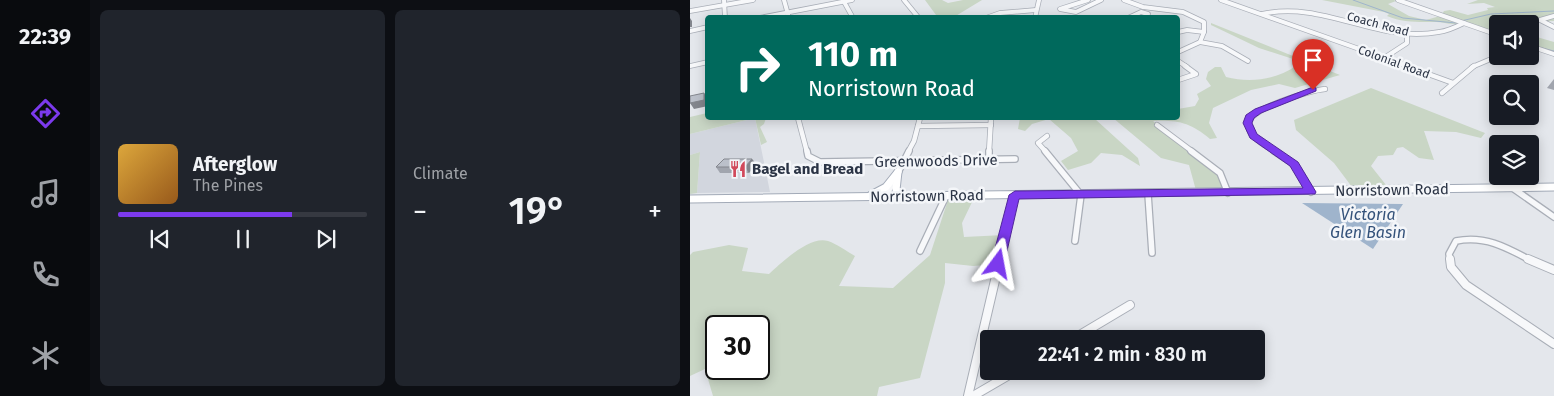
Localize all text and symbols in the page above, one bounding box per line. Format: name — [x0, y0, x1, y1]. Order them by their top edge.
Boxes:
street label: Coach Road — [1346, 9, 1410, 39]
map controls — [1489, 15, 1539, 185]
button: sound — [1489, 15, 1539, 65]
text: 22:39 — [19, 23, 71, 50]
text: 110 m — [808, 33, 898, 75]
icon: right — [725, 35, 790, 100]
pin — [1292, 39, 1334, 90]
street label: Colonial Road — [1356, 43, 1432, 81]
icon: arrive — [1299, 46, 1327, 74]
text: Norristown Road — [808, 75, 975, 102]
button: search — [1489, 75, 1539, 125]
icon: directions — [28, 96, 63, 131]
button: layers — [1489, 135, 1539, 185]
street label: Greenwoods Drive — [874, 151, 998, 171]
text: Afterglow — [193, 153, 277, 176]
restaurant icon: Bagel and Bread — [728, 159, 748, 179]
place label: Bagel and Bread — [752, 160, 863, 178]
text: Climate — [413, 164, 468, 183]
icon: music — [28, 176, 63, 211]
text: The Pines — [193, 176, 263, 195]
street label: Norristown Road — [1335, 180, 1449, 200]
street label: Norristown Road — [870, 186, 984, 206]
text: 19° — [508, 188, 567, 234]
text: − — [413, 195, 427, 228]
text: + — [648, 195, 662, 228]
water label: Victoria Glen Basin — [1330, 205, 1406, 242]
icon: previous — [146, 225, 174, 253]
icon: pause — [229, 225, 257, 253]
icon: next — [312, 225, 340, 253]
position arrow — [971, 237, 1023, 289]
icon: phone — [28, 257, 63, 292]
speed limit sign: 30 — [705, 315, 770, 380]
icon: climate — [28, 338, 63, 373]
text: 22:41 · 2 min · 830 m — [1038, 343, 1207, 366]

